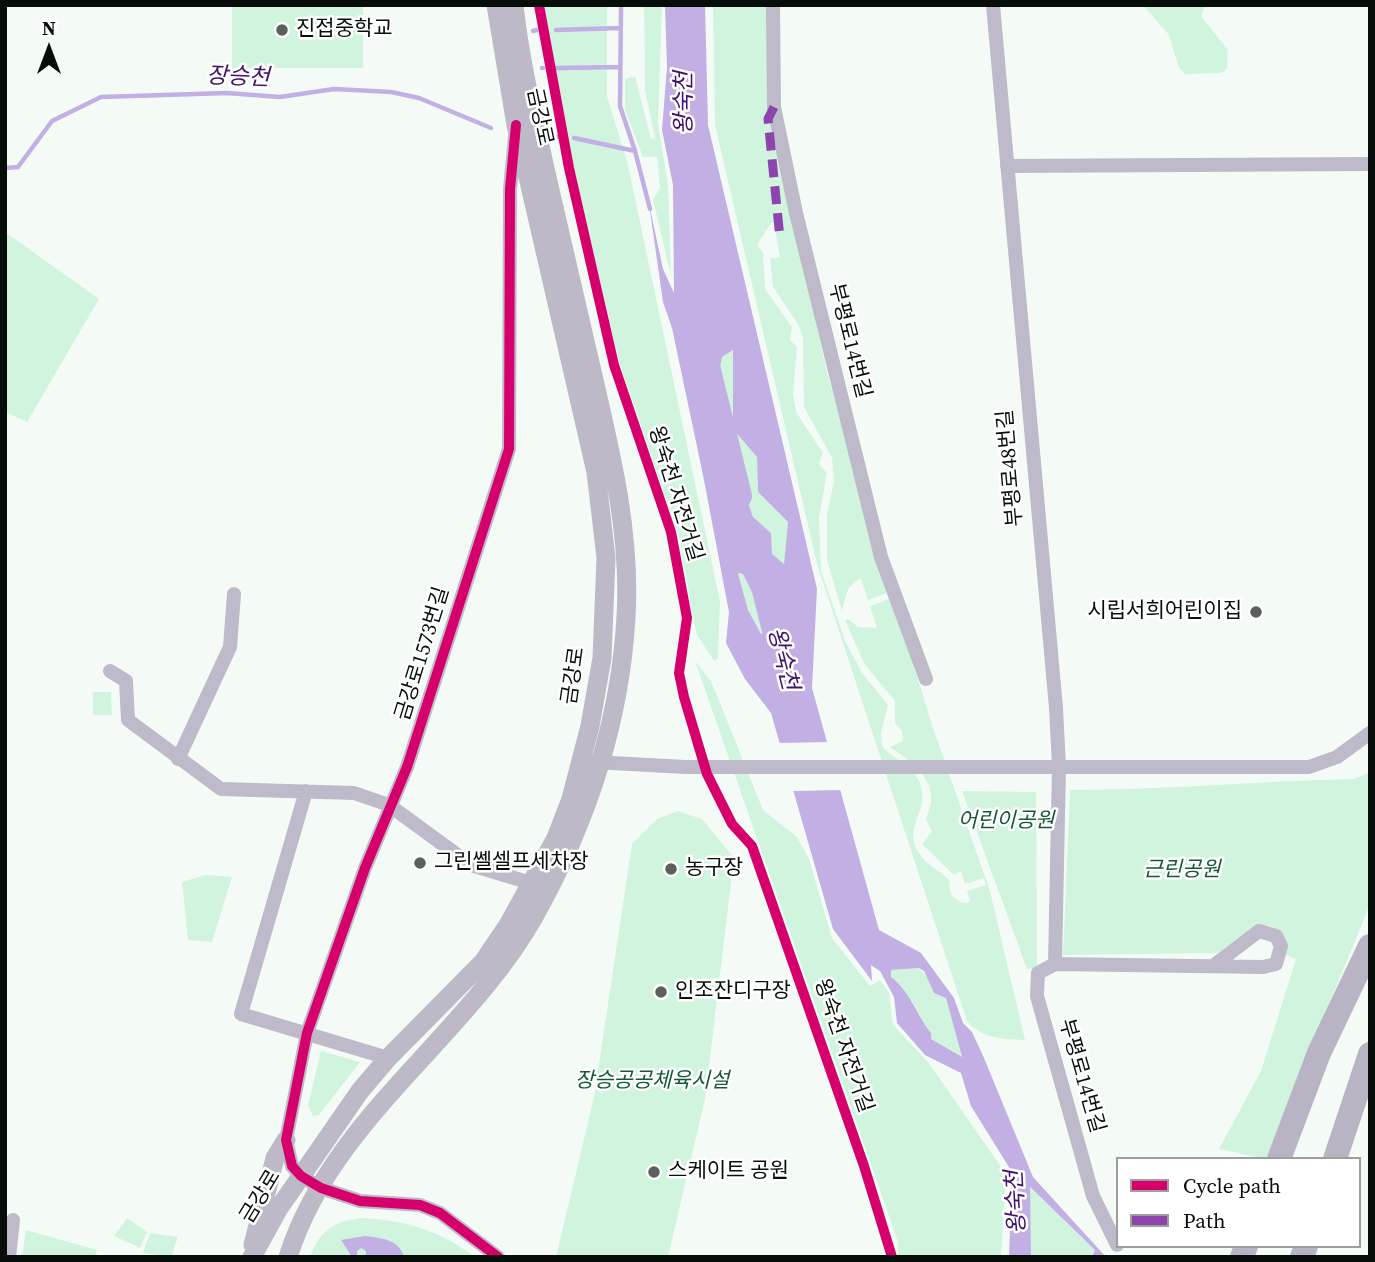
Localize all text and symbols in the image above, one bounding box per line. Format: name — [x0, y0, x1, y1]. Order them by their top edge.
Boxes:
north arrow — [14, 14, 84, 84]
text: N — [42, 15, 56, 41]
place label: 진접중학교 — [296, 17, 393, 43]
marker: 진접중학교 — [274, 22, 290, 38]
water label: 장승천 — [206, 63, 270, 93]
water label: 왕숙천 — [671, 71, 699, 135]
street label: 금강로 — [521, 86, 557, 148]
street label: 부평로14번길 — [823, 281, 875, 401]
street label: 부평로48번길 — [993, 408, 1029, 528]
street label: 왕숙천 자전거길 — [642, 423, 708, 565]
street label: 금강로1573번길 — [391, 584, 455, 724]
place label: 시립서희어린이집 — [1087, 599, 1242, 625]
marker: 시립서희어린이집 — [1248, 604, 1264, 620]
water label: 왕숙천 — [761, 625, 803, 693]
street label: 금강로 — [557, 646, 591, 706]
park label: 어린이공원 — [958, 809, 1054, 835]
place label: 그린쎌셀프세차장 — [434, 850, 589, 876]
marker: 그린쎌셀프세차장 — [412, 855, 428, 871]
place label: 농구장 — [685, 856, 743, 882]
park label: 근린공원 — [1143, 858, 1221, 884]
marker: 농구장 — [663, 861, 679, 877]
street label: 왕숙천 자전거길 — [808, 976, 878, 1116]
place label: 인조잔디구장 — [675, 979, 791, 1005]
marker: 인조잔디구장 — [653, 984, 669, 1000]
street label: 부평로14번길 — [1053, 1016, 1109, 1136]
park label: 장승공공체육시설 — [575, 1069, 729, 1095]
legend — [1116, 1157, 1361, 1248]
place label: 스케이트 공원 — [668, 1159, 789, 1185]
marker: 스케이트 공원 — [646, 1164, 662, 1180]
street label: 금강로 — [235, 1166, 287, 1228]
water label: 왕숙천 — [1002, 1170, 1032, 1234]
text: Cycle path — [1183, 1171, 1281, 1200]
text: Path — [1183, 1206, 1226, 1235]

